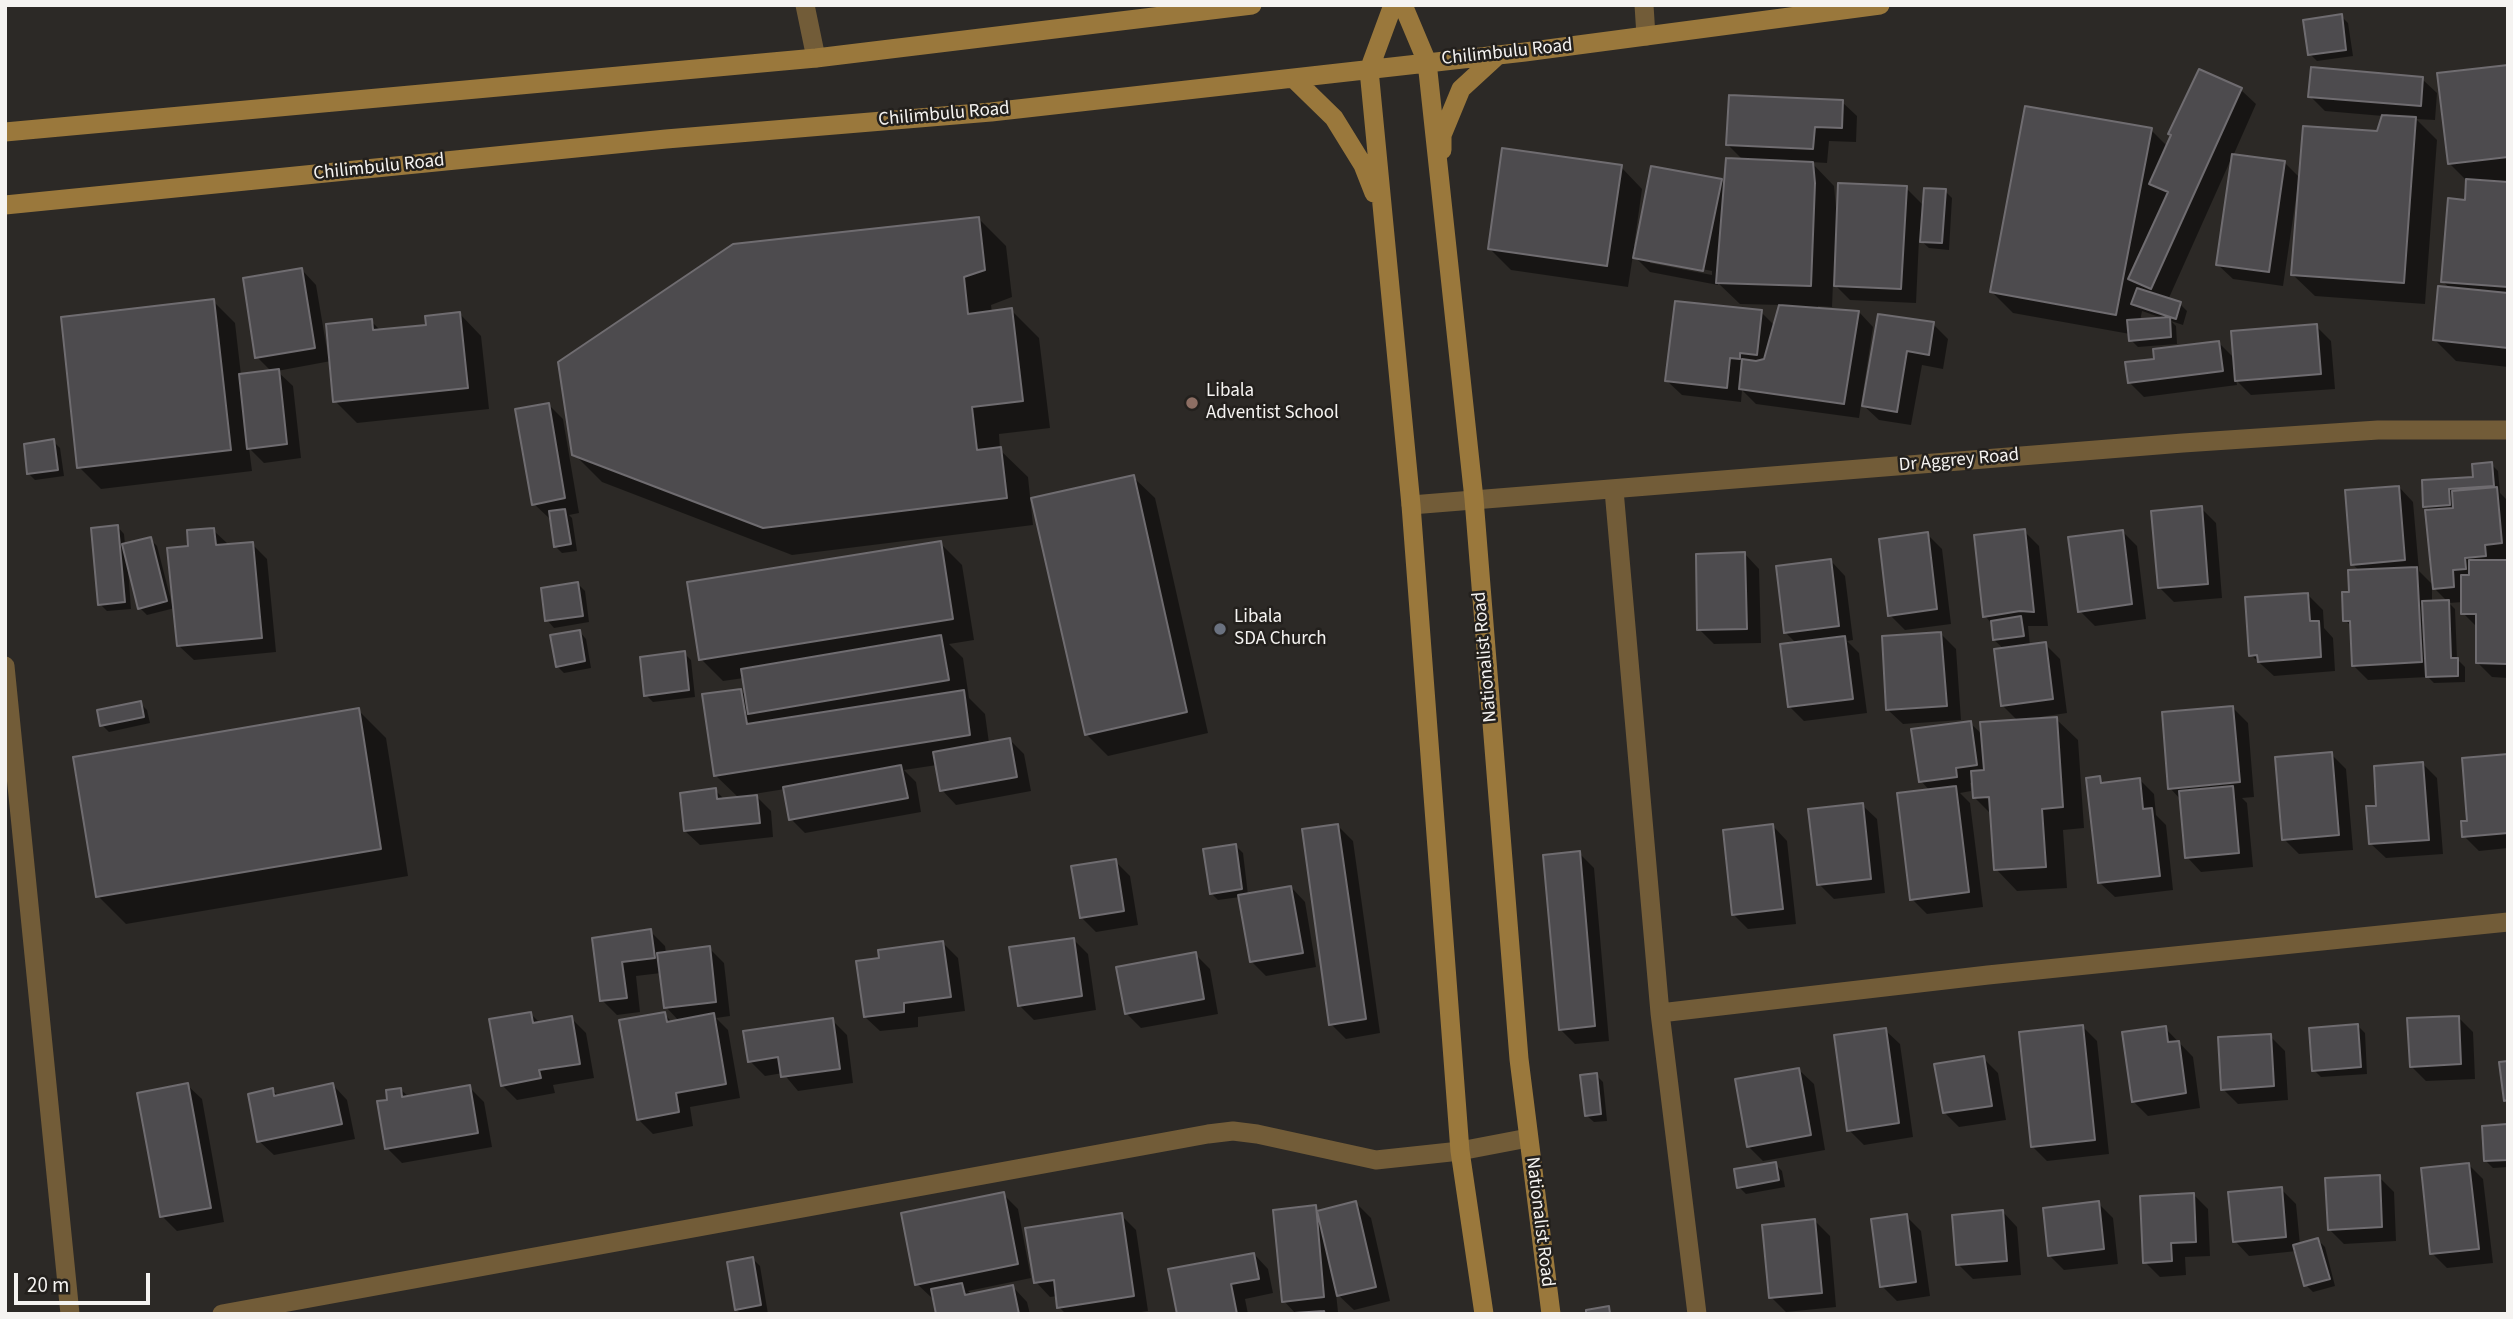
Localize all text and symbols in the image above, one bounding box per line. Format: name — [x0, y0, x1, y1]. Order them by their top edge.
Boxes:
street label: Chilimbulu Road — [1440, 35, 1574, 71]
street label: Chilimbulu Road — [877, 98, 1011, 132]
street label: Chilimbulu Road — [312, 150, 446, 186]
place label: Libala Adventist School — [1206, 381, 1339, 425]
marker: Libala Adventist School — [1184, 395, 1200, 411]
street label: Dr Aggrey Road — [1898, 444, 2020, 478]
street label: Nationalist Road — [1469, 591, 1503, 723]
place label: Libala SDA Church — [1234, 607, 1327, 651]
marker: Libala SDA Church — [1212, 621, 1228, 637]
street label: Nationalist Road — [1520, 1156, 1558, 1288]
scale bar — [18, 1260, 154, 1304]
text: 20 m — [27, 1270, 69, 1300]

